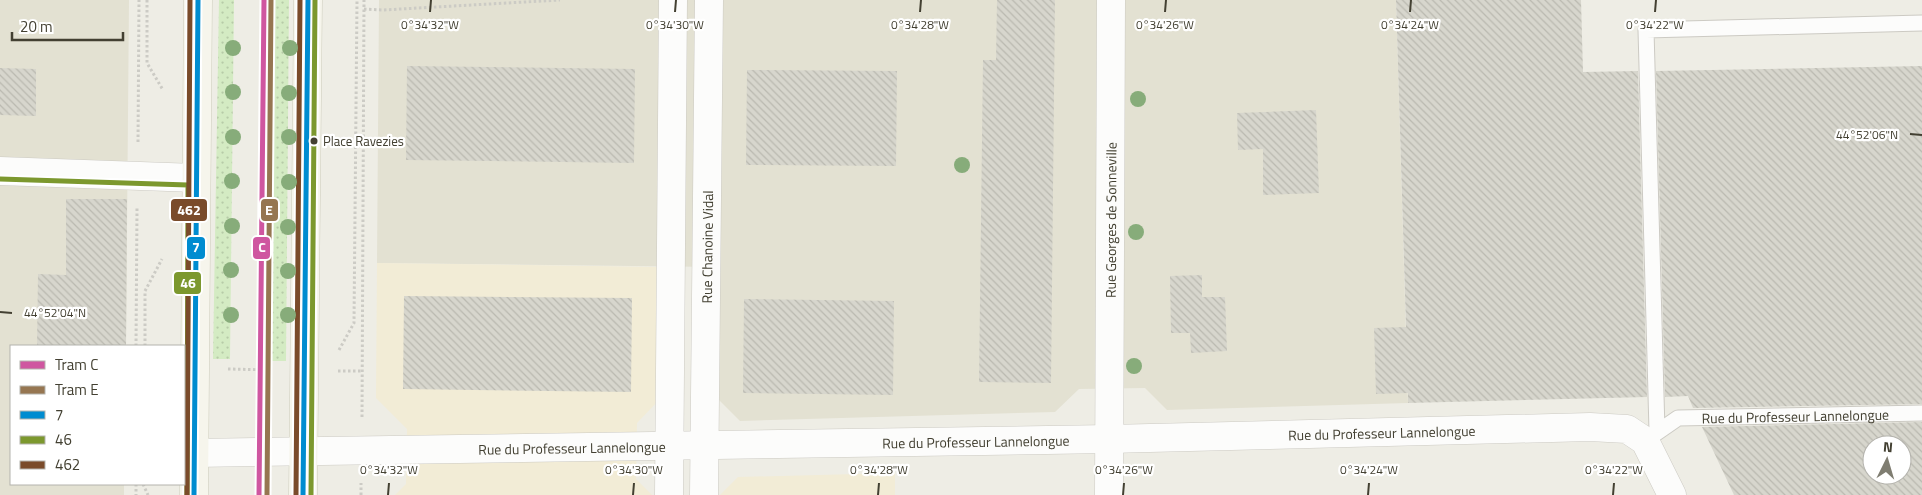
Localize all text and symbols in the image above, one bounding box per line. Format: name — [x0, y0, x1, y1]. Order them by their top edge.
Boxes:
scale bar — [12, 10, 124, 42]
text: 20 m — [20, 15, 53, 38]
text: 0°34'32"W — [401, 15, 459, 34]
text: 0°34'30"W — [646, 15, 704, 34]
text: 0°34'28"W — [891, 15, 949, 34]
text: 0°34'26"W — [1136, 15, 1194, 34]
text: 0°34'24"W — [1381, 15, 1439, 34]
text: 0°34'22"W — [1626, 15, 1684, 34]
text: 44°52'06"N — [1836, 125, 1898, 144]
place label: Place Ravezies — [323, 131, 404, 151]
marker: Place Ravezies — [309, 136, 319, 146]
street label: Rue Georges de Sonneville — [1099, 142, 1121, 298]
street label: Rue Chanoine Vidal — [695, 190, 718, 304]
line badge: 462 — [170, 198, 208, 222]
line badge: E — [260, 198, 279, 222]
text: 462 — [177, 199, 201, 220]
text: E — [265, 199, 273, 220]
line badge: 7 — [186, 236, 206, 260]
text: 7 — [192, 236, 200, 257]
line badge: C — [252, 236, 271, 260]
text: C — [258, 236, 266, 257]
line badge: 46 — [173, 271, 202, 295]
text: 46 — [180, 272, 196, 293]
text: 44°52'04"N — [24, 303, 86, 322]
legend — [10, 345, 185, 485]
text: Tram C — [55, 353, 98, 376]
text: Tram E — [55, 378, 98, 401]
text: 7 — [55, 403, 63, 426]
street label: Rue du Professeur Lannelongue — [1701, 403, 1889, 428]
street label: Rue du Professeur Lannelongue — [1288, 419, 1476, 445]
text: 46 — [55, 428, 72, 451]
street label: Rue du Professeur Lannelongue — [882, 429, 1070, 453]
street label: Rue du Professeur Lannelongue — [478, 435, 666, 459]
north arrow — [1862, 435, 1912, 485]
text: N — [1882, 436, 1894, 457]
text: 462 — [55, 453, 80, 476]
text: 0°34'32"W — [360, 460, 418, 479]
text: 0°34'30"W — [605, 460, 663, 479]
text: 0°34'28"W — [850, 460, 908, 479]
text: 0°34'26"W — [1095, 460, 1153, 479]
text: 0°34'24"W — [1340, 460, 1398, 479]
text: 0°34'22"W — [1585, 460, 1643, 479]

